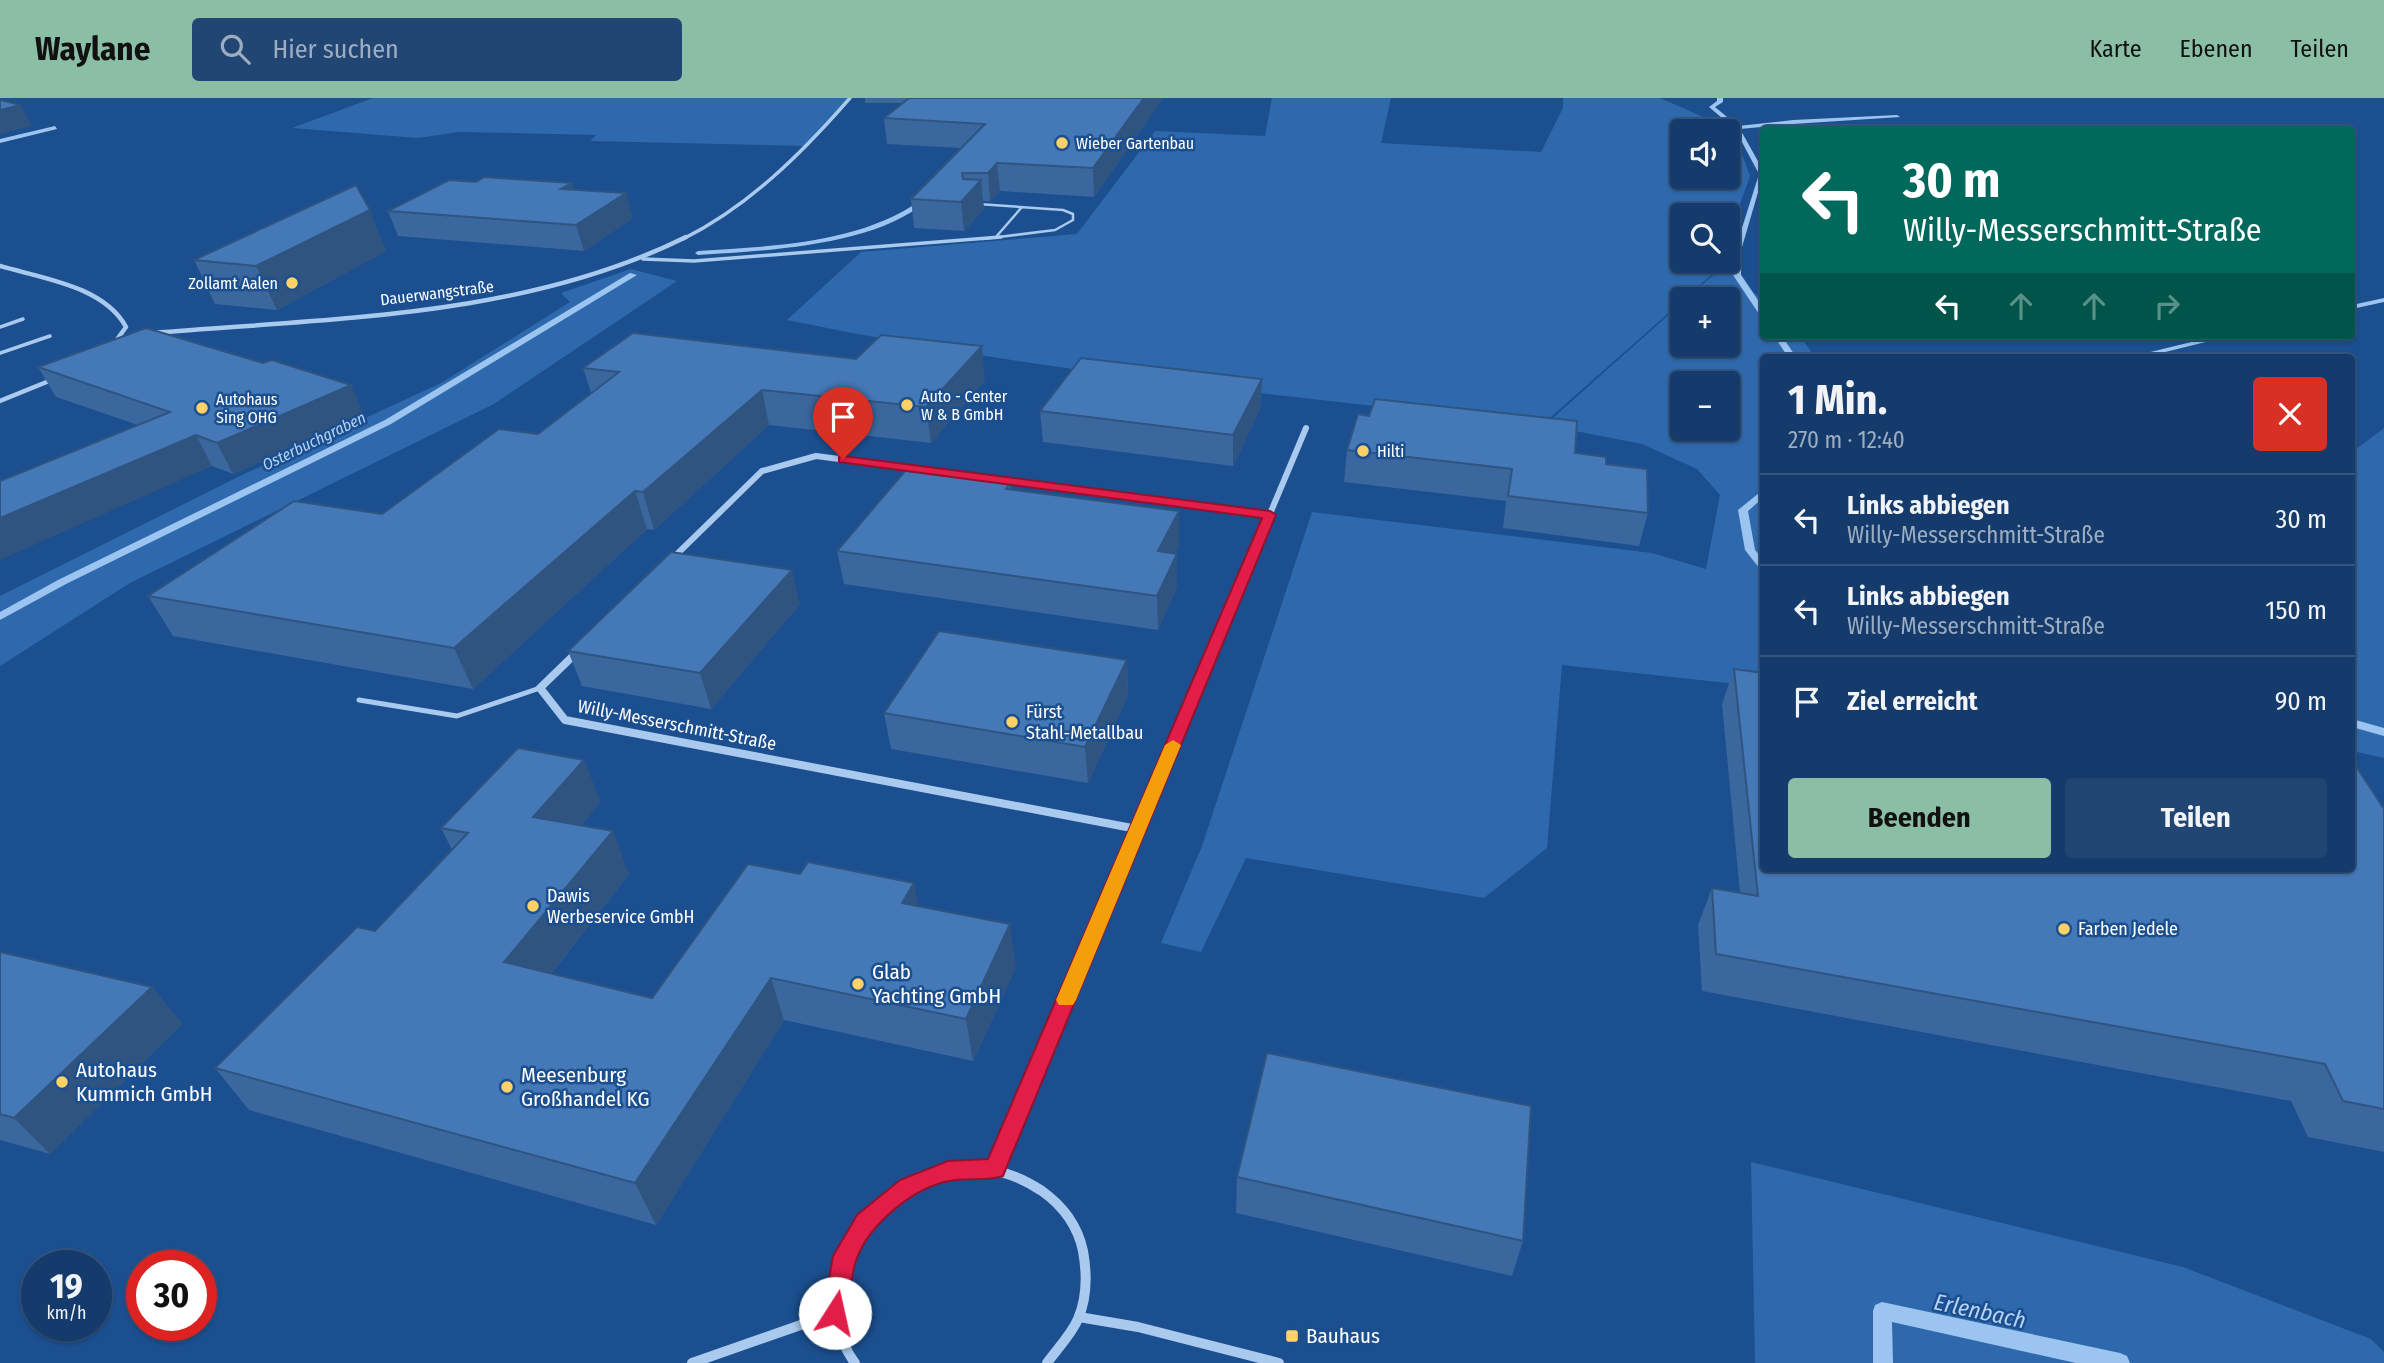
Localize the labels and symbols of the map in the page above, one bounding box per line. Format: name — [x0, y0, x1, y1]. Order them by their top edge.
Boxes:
place label: Wieber Gartenbau — [1076, 134, 1194, 153]
marker: Wieber Gartenbau — [1054, 135, 1070, 151]
place label: Zollamt Aalen — [188, 274, 278, 293]
marker: Zollamt Aalen — [284, 275, 300, 291]
street label: Dauerwangstraße — [379, 277, 495, 309]
pin — [813, 387, 873, 459]
place label: Auto - Center W & B GmbH — [921, 387, 1008, 424]
place label: Autohaus Sing OHG — [216, 390, 278, 427]
marker: Auto - Center W & B GmbH — [899, 397, 915, 413]
marker: Autohaus Sing OHG — [194, 400, 210, 416]
water label: Osterbuchgraben — [259, 408, 369, 474]
place label: Hilti — [1377, 442, 1404, 461]
marker: Hilti — [1355, 443, 1371, 459]
street label: Willy-Messerschmitt-Straße — [576, 695, 778, 755]
place label: Fürst Stahl-Metallbau — [1026, 701, 1143, 744]
marker: Fürst Stahl-Metallbau — [1004, 714, 1020, 730]
place label: Dawis Werbeservice GmbH — [547, 885, 694, 928]
marker: Dawis Werbeservice GmbH — [525, 898, 541, 914]
place label: Farben Jedele — [2078, 918, 2178, 940]
marker: Farben Jedele — [2056, 921, 2072, 937]
place label: Glab Yachting GmbH — [872, 959, 1001, 1009]
marker: Glab Yachting GmbH — [850, 976, 866, 992]
place label: Autohaus Kummich GmbH — [76, 1057, 213, 1107]
place label: Meesenburg Großhandel KG — [521, 1062, 649, 1112]
marker: Autohaus Kummich GmbH — [54, 1074, 70, 1090]
marker: Meesenburg Großhandel KG — [499, 1079, 515, 1095]
speed limit sign: 30 — [126, 1250, 217, 1341]
position arrow — [798, 1276, 872, 1350]
water label: Erlenbach — [1931, 1288, 2029, 1334]
place label: Bauhaus — [1306, 1323, 1380, 1349]
marker: Bauhaus — [1284, 1328, 1300, 1344]

